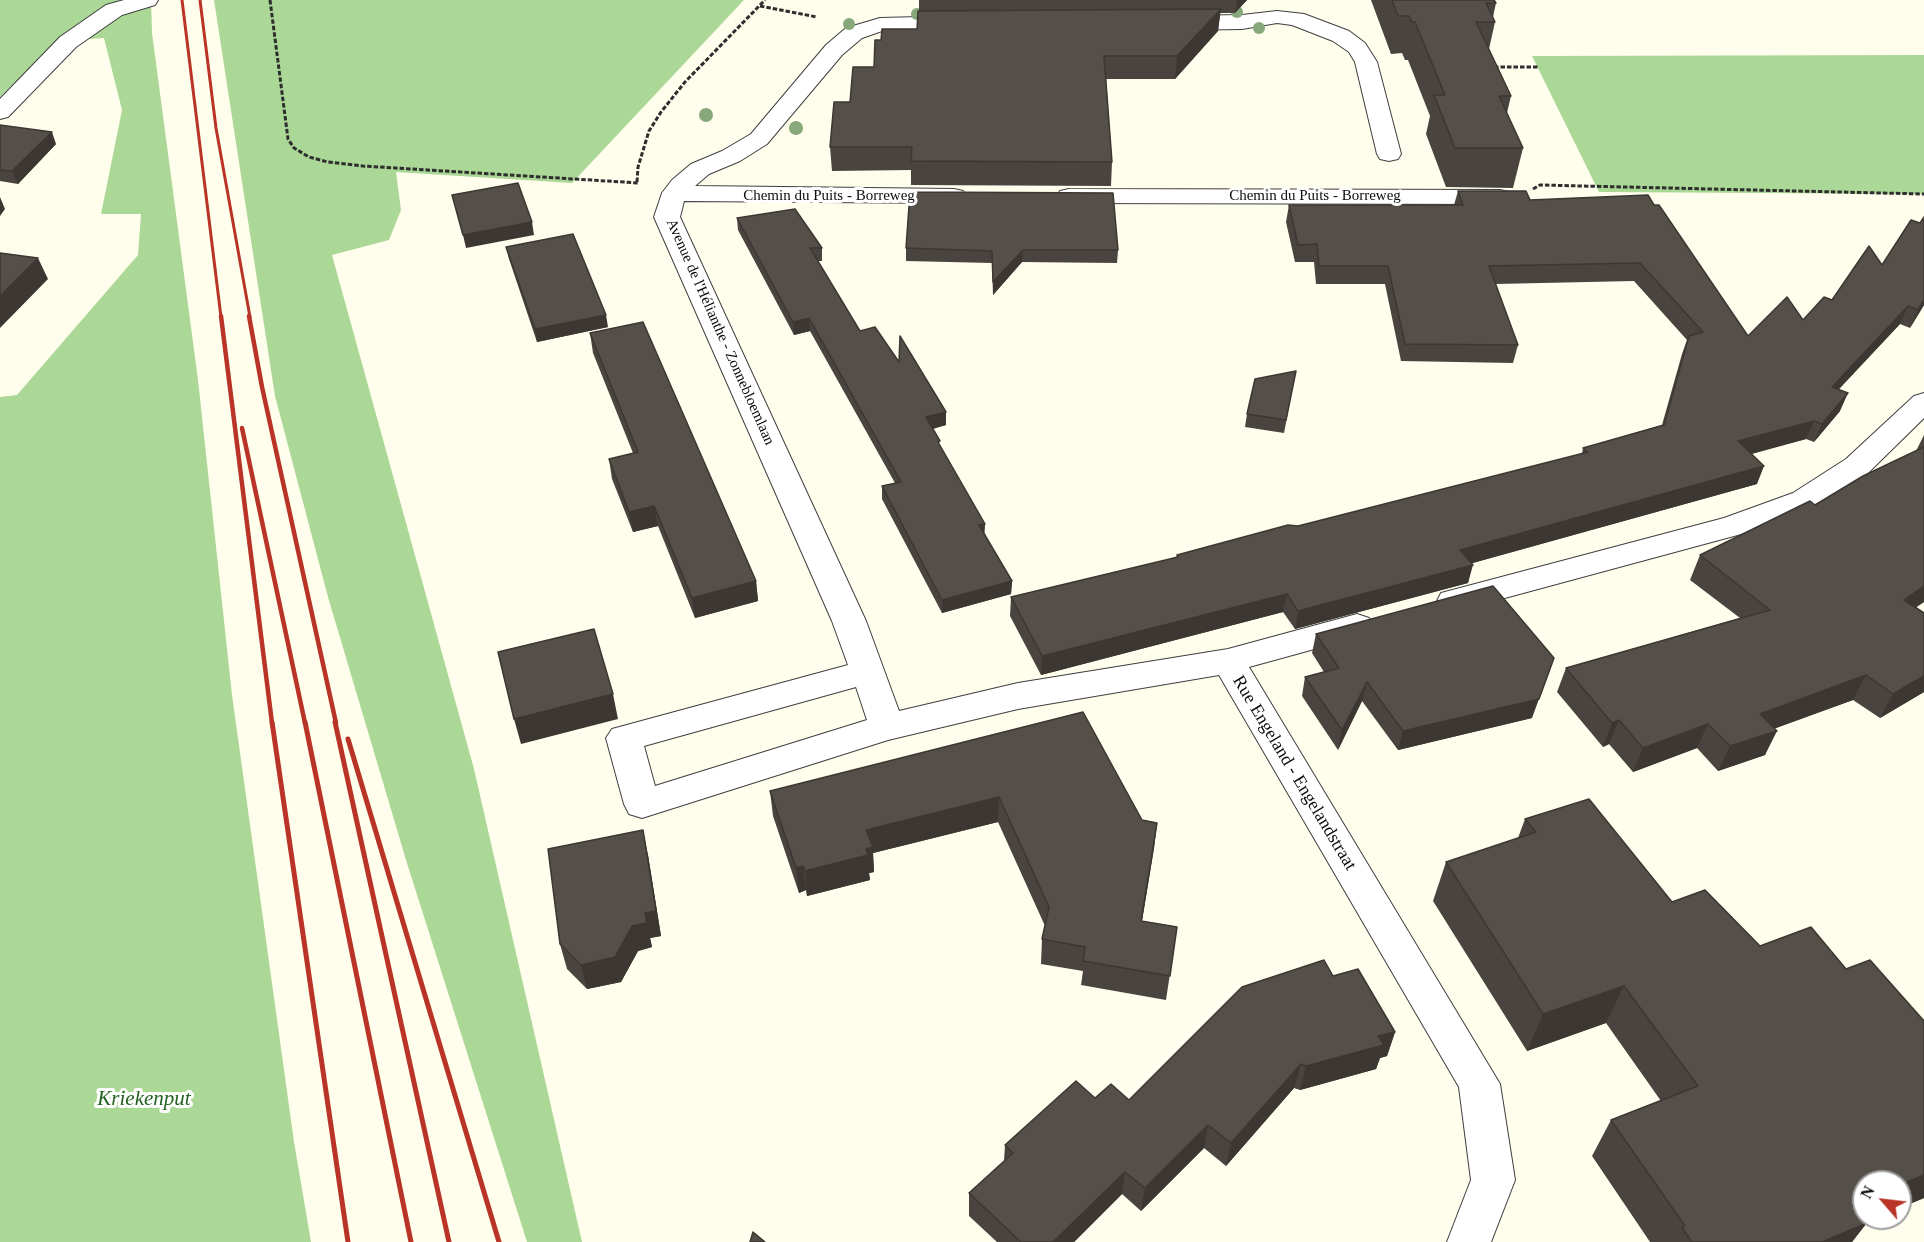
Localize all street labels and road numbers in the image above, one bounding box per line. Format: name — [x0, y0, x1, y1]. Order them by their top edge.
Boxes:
street label: Chemin du Puits - Borreweg — [743, 187, 915, 205]
street label: Chemin du Puits - Borreweg — [1229, 187, 1401, 205]
street label: Avenue de l'Hélianthe - Zonnebloemlaan — [662, 216, 778, 448]
street label: Rue Engeland - Engelandstraat — [1227, 672, 1361, 874]

